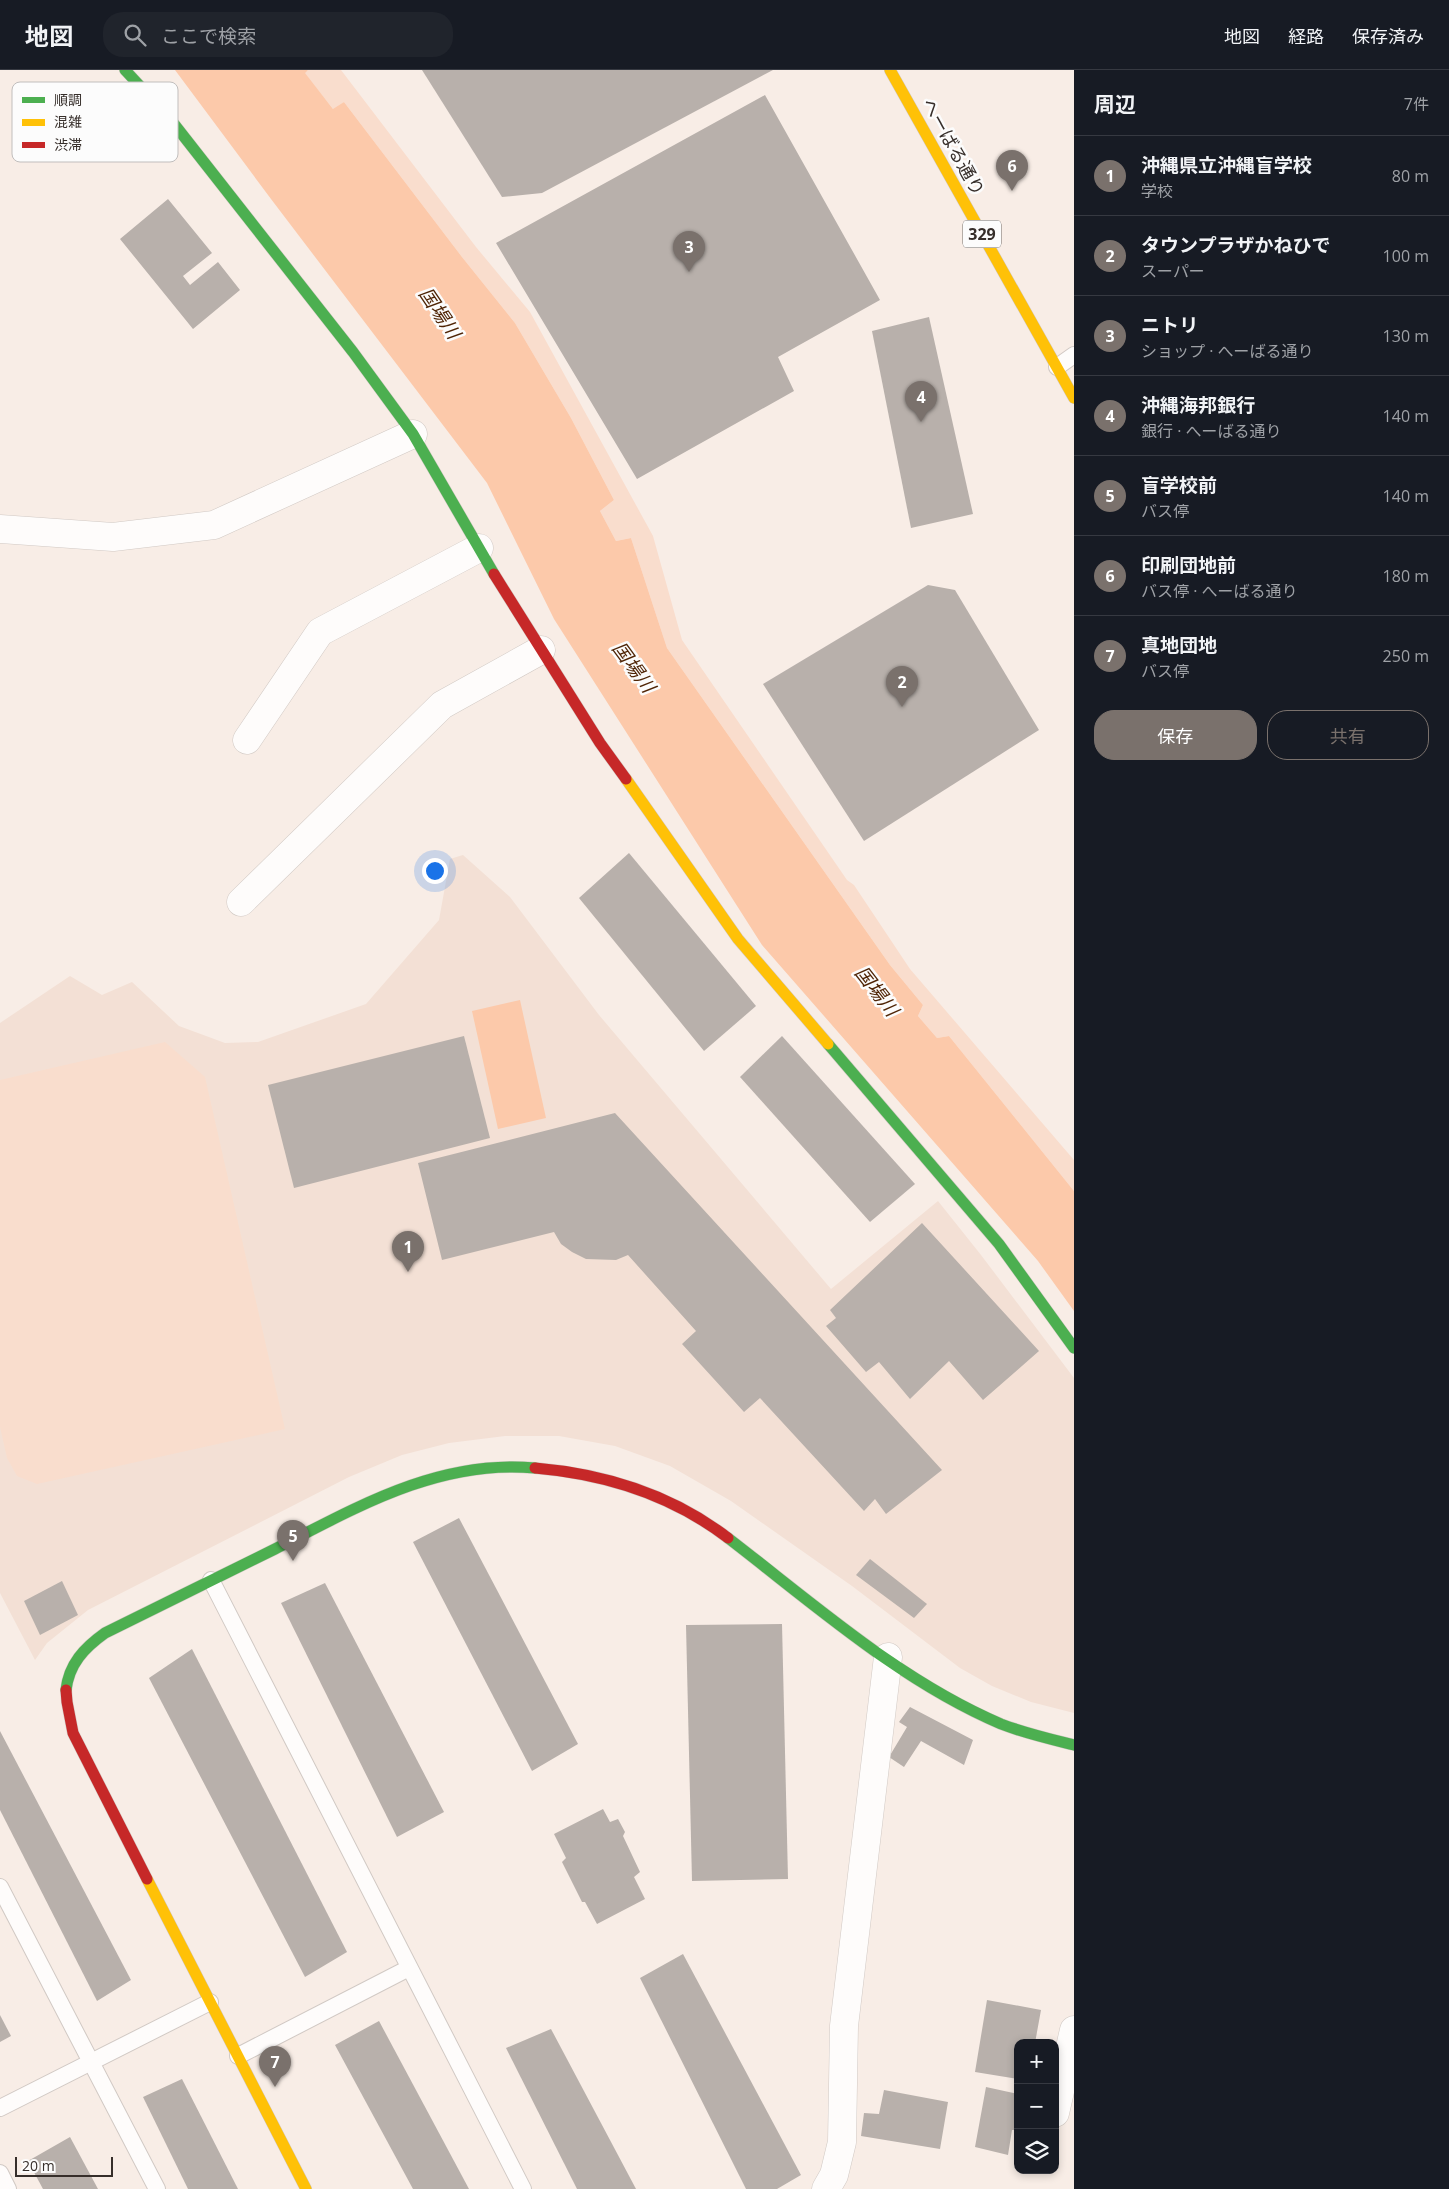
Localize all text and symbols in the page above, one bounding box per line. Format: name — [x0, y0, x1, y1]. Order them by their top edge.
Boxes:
search box — [103, 12, 453, 57]
text: 地図 — [25, 19, 73, 52]
icon: search — [121, 21, 149, 49]
text: ここで検索 — [161, 23, 256, 49]
text: 地図 — [1224, 24, 1260, 48]
text: 経路 — [1288, 24, 1324, 48]
text: 保存済み — [1352, 24, 1424, 48]
legend — [12, 82, 178, 162]
text: 順調 — [54, 90, 82, 109]
text: 周辺 — [1094, 90, 1136, 118]
street label: へーばる通り — [917, 93, 991, 200]
text: 7件 — [1404, 93, 1429, 115]
text: 混雑 — [54, 112, 82, 131]
text: 渋滞 — [54, 135, 82, 154]
pin: 6 — [996, 150, 1028, 191]
text: 沖縄県立沖縄盲学校 — [1141, 152, 1312, 178]
text: 1 — [1105, 165, 1115, 187]
text: 80 m — [1392, 165, 1429, 187]
text: 学校 — [1141, 180, 1173, 202]
road number: 329 — [963, 220, 1001, 248]
pin: 3 — [673, 231, 705, 272]
text: タウンプラザかねひで — [1141, 232, 1330, 258]
text: 2 — [1105, 245, 1115, 267]
text: 100 m — [1383, 245, 1429, 267]
text: スーパー — [1141, 260, 1205, 282]
water label: 国場川 — [413, 282, 468, 346]
text: ニトリ — [1141, 312, 1198, 338]
text: 3 — [1105, 325, 1115, 347]
text: 130 m — [1383, 325, 1429, 347]
text: ショップ · へーばる通り — [1141, 340, 1314, 362]
pin: 4 — [905, 381, 937, 422]
text: 沖縄海邦銀行 — [1141, 392, 1255, 418]
text: 4 — [1105, 405, 1115, 427]
text: 140 m — [1383, 405, 1429, 427]
text: 銀行 · へーばる通り — [1141, 420, 1282, 442]
text: 盲学校前 — [1141, 472, 1217, 498]
text: 5 — [1105, 485, 1115, 507]
text: 140 m — [1383, 485, 1429, 507]
text: バス停 — [1141, 500, 1189, 522]
text: 印刷団地前 — [1141, 552, 1236, 578]
text: 6 — [1105, 565, 1115, 587]
text: 180 m — [1383, 565, 1429, 587]
text: バス停 · へーばる通り — [1141, 580, 1298, 602]
text: 真地団地 — [1141, 632, 1217, 658]
water label: 国場川 — [607, 636, 662, 699]
text: 7 — [1105, 645, 1115, 667]
text: 250 m — [1383, 645, 1429, 667]
text: バス停 — [1141, 660, 1189, 682]
pin: 2 — [886, 666, 918, 707]
button: 保存 — [1094, 710, 1257, 760]
button: 共有 — [1267, 710, 1429, 760]
your location — [422, 858, 448, 884]
water label: 国場川 — [849, 961, 906, 1023]
pin: 1 — [392, 1231, 424, 1272]
pin: 5 — [277, 1520, 309, 1561]
map controls — [1014, 2039, 1059, 2174]
button: + — [1014, 2039, 1059, 2084]
pin: 7 — [259, 2046, 291, 2087]
button: − — [1014, 2084, 1059, 2129]
button: layers — [1014, 2129, 1059, 2174]
scale bar — [15, 2154, 112, 2177]
text: 20 m — [22, 2156, 55, 2175]

